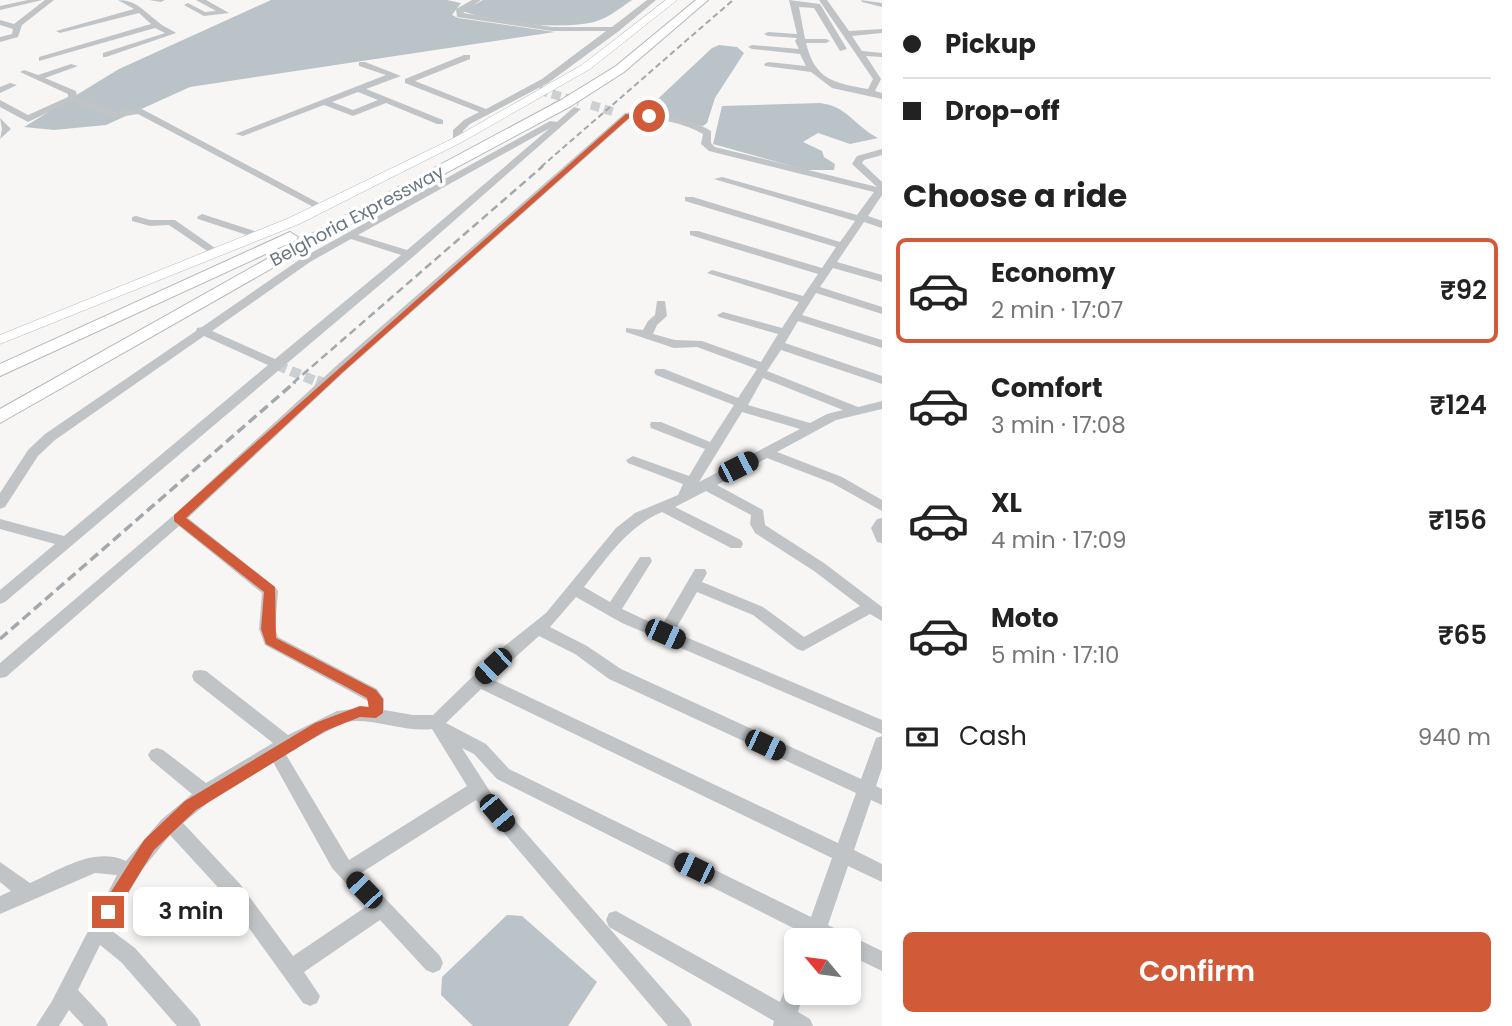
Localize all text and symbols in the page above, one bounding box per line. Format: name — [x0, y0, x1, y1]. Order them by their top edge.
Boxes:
text: Pickup — [945, 26, 1036, 62]
text: Drop-off — [945, 93, 1060, 129]
route start — [633, 100, 665, 132]
street label: Belghoria Expressway — [265, 159, 448, 272]
text: Choose a ride — [903, 173, 1127, 218]
text: Economy — [991, 255, 1115, 291]
icon: car — [907, 259, 970, 322]
text: ₹92 — [1440, 272, 1487, 308]
text: 2 min · 17:07 — [991, 294, 1123, 326]
text: Comfort — [991, 370, 1103, 406]
icon: car — [907, 374, 970, 437]
text: ₹124 — [1430, 387, 1487, 423]
text: 3 min · 17:08 — [991, 409, 1126, 441]
car — [715, 448, 762, 486]
text: XL — [991, 485, 1022, 521]
icon: car — [907, 489, 970, 552]
text: ₹156 — [1428, 502, 1487, 538]
text: 4 min · 17:09 — [991, 524, 1127, 556]
text: Moto — [991, 600, 1059, 636]
icon: car — [907, 604, 970, 667]
car — [642, 616, 689, 652]
text: ₹65 — [1438, 617, 1487, 653]
text: 5 min · 17:10 — [991, 639, 1119, 671]
car — [471, 644, 516, 688]
icon: cash — [903, 718, 941, 756]
text: Cash — [959, 718, 1027, 754]
text: 940 m — [1418, 721, 1491, 753]
car — [742, 727, 789, 763]
car — [476, 790, 519, 836]
car — [671, 849, 718, 887]
car — [342, 868, 387, 912]
callout: 3 min — [132, 888, 248, 936]
text: 3 min — [159, 895, 223, 927]
route end — [92, 896, 124, 928]
north arrow — [784, 928, 861, 1004]
map controls — [784, 928, 861, 1005]
button: Confirm — [903, 932, 1491, 1012]

